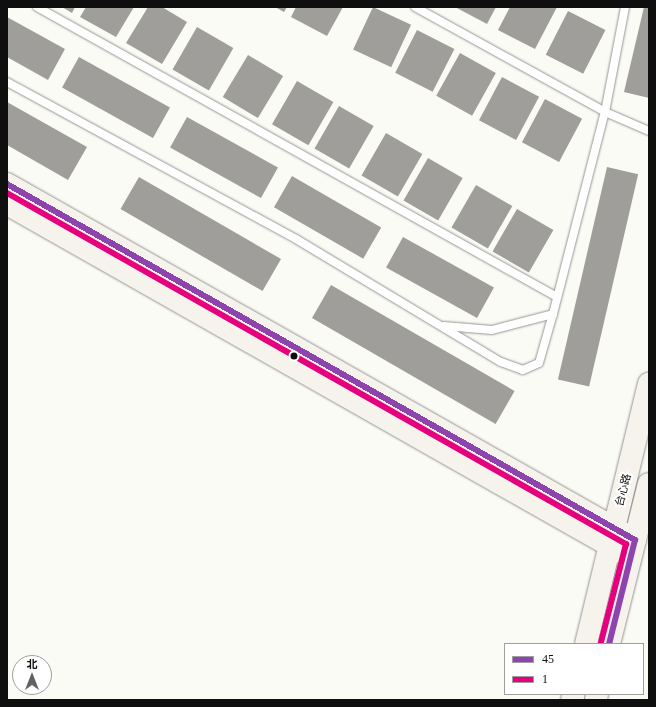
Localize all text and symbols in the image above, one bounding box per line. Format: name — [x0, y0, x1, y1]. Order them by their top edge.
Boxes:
unlabelled marker — [289, 351, 299, 361]
street label: 台心路 — [613, 472, 633, 508]
legend — [504, 643, 644, 695]
text: 45 — [542, 652, 554, 666]
north arrow — [12, 655, 52, 695]
text: 北 — [27, 658, 38, 670]
text: 1 — [542, 672, 548, 686]

